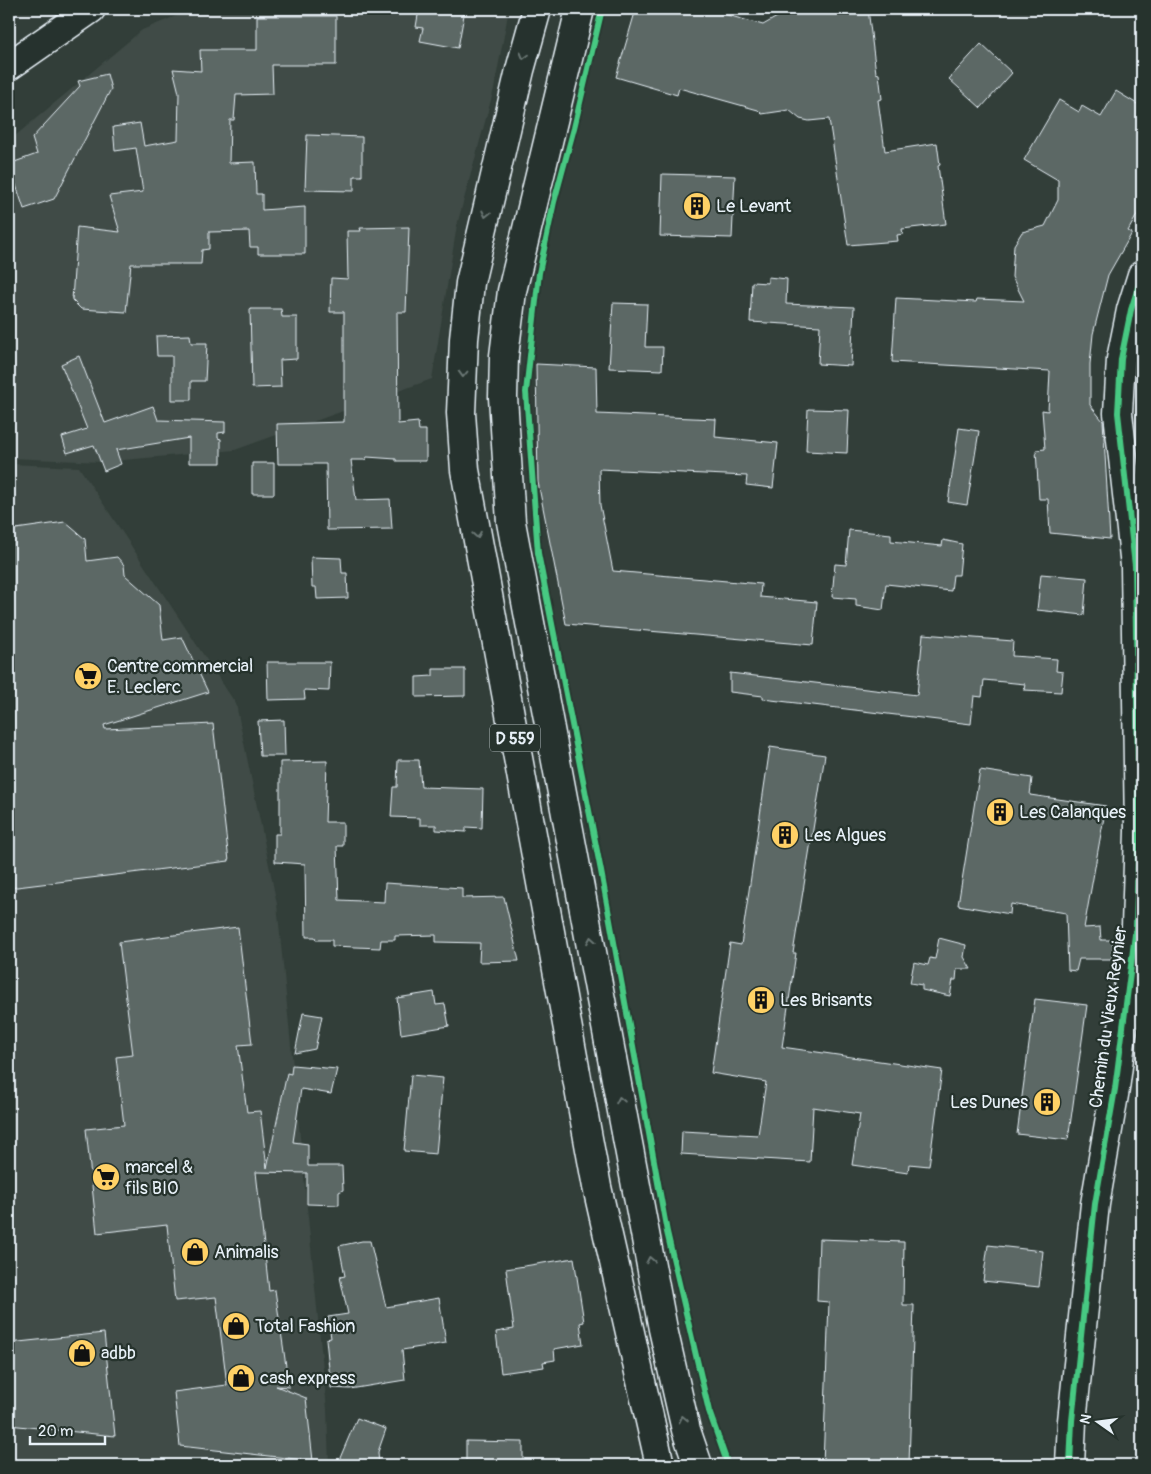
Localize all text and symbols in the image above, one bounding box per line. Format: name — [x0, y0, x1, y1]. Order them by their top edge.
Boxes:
one-way arrow — [519, 51, 530, 60]
building icon: Le Levant — [682, 191, 712, 221]
place label: Le Levant — [716, 195, 792, 218]
one-way arrow — [481, 209, 492, 218]
one-way arrow — [457, 370, 468, 378]
one-way arrow — [471, 531, 481, 540]
place label: Centre commercial E. Leclerc — [107, 655, 253, 699]
supermarket icon: Centre commercial E. Leclerc — [73, 661, 103, 691]
road number: D 559 — [490, 724, 540, 751]
building icon: Les Calanques — [985, 797, 1015, 827]
place label: Les Calanques — [1019, 801, 1126, 824]
building icon: Les Algues — [770, 820, 800, 850]
place label: Les Algues — [804, 824, 886, 847]
street label: Chemin du Vieux Reynier — [1084, 924, 1133, 1110]
one-way arrow — [586, 936, 596, 945]
building icon: Les Brisants — [746, 985, 776, 1015]
place label: Les Brisants — [780, 989, 872, 1012]
building icon: Les Dunes — [1032, 1087, 1062, 1117]
place label: Les Dunes — [950, 1091, 1028, 1114]
one-way arrow — [616, 1096, 626, 1105]
place label: marcel & fils BIO — [125, 1156, 193, 1200]
supermarket icon: marcel & fils BIO — [91, 1162, 121, 1192]
shop icon: Animalis — [180, 1237, 210, 1267]
place label: Animalis — [214, 1241, 279, 1264]
one-way arrow — [645, 1256, 656, 1264]
shop icon: Total Fashion — [221, 1311, 251, 1341]
place label: Total Fashion — [255, 1315, 355, 1338]
shop icon: adbb — [67, 1338, 97, 1368]
place label: adbb — [101, 1342, 136, 1365]
shop icon: cash express — [226, 1363, 256, 1393]
place label: cash express — [260, 1367, 355, 1390]
north arrow — [1074, 1396, 1124, 1446]
text: N — [1076, 1412, 1095, 1426]
scale bar — [30, 1414, 105, 1446]
one-way arrow — [678, 1414, 689, 1423]
text: 20 m — [38, 1422, 73, 1441]

